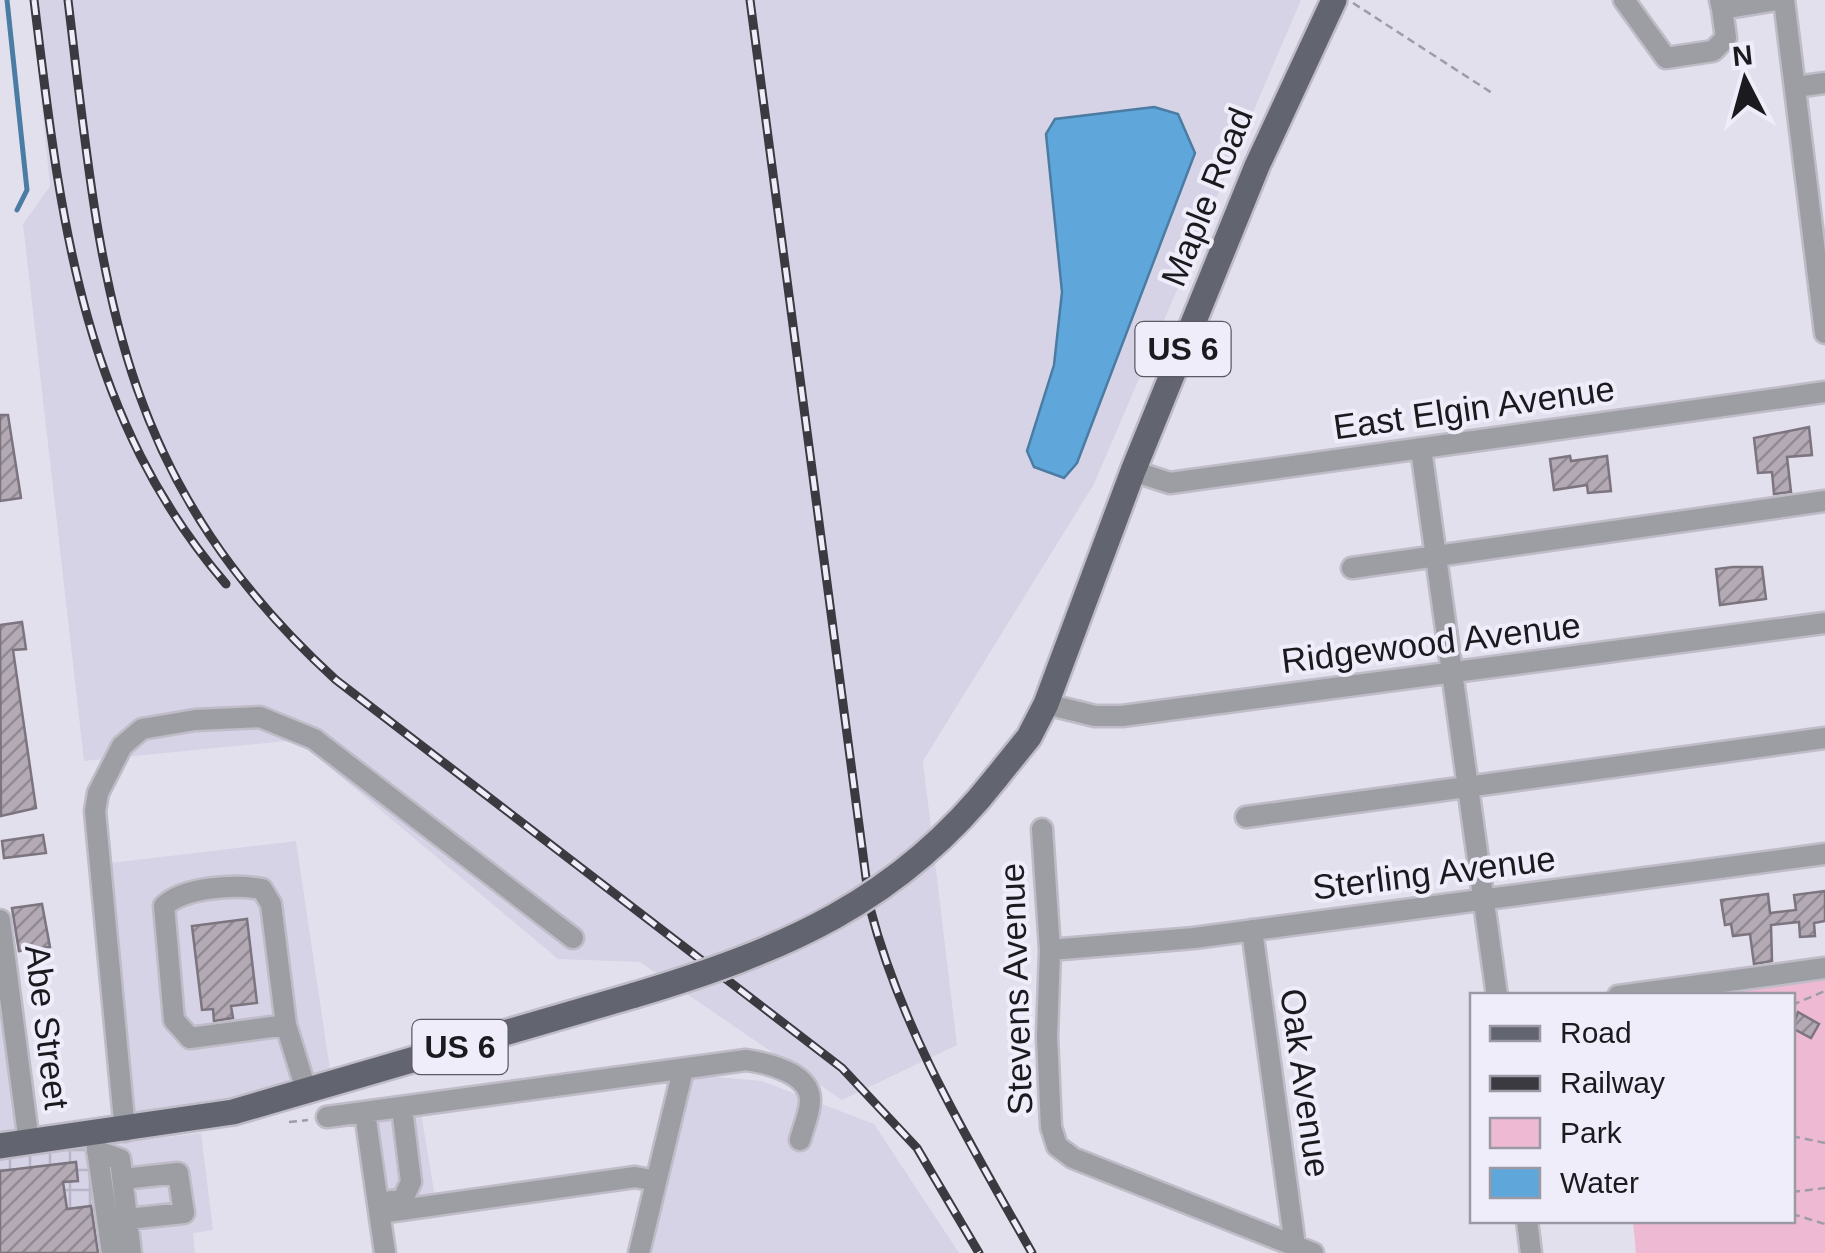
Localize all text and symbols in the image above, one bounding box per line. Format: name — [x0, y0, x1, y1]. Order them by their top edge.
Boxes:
north arrow — [1695, 30, 1795, 130]
text: N — [1731, 39, 1754, 72]
street label: Maple Road — [1153, 102, 1260, 292]
road number: US 6 — [1136, 322, 1230, 376]
street label: East Elgin Avenue — [1331, 368, 1617, 447]
street label: Ridgewood Avenue — [1279, 605, 1583, 680]
street label: Sterling Avenue — [1310, 838, 1558, 907]
street label: Stevens Avenue — [992, 862, 1039, 1116]
street label: Abe Street — [18, 942, 77, 1112]
street label: Oak Avenue — [1273, 986, 1338, 1180]
legend — [1470, 993, 1795, 1223]
text: Road — [1560, 1016, 1632, 1049]
road number: US 6 — [412, 1020, 508, 1074]
text: Railway — [1560, 1066, 1665, 1099]
text: Park — [1560, 1116, 1623, 1149]
text: Water — [1560, 1166, 1639, 1199]

